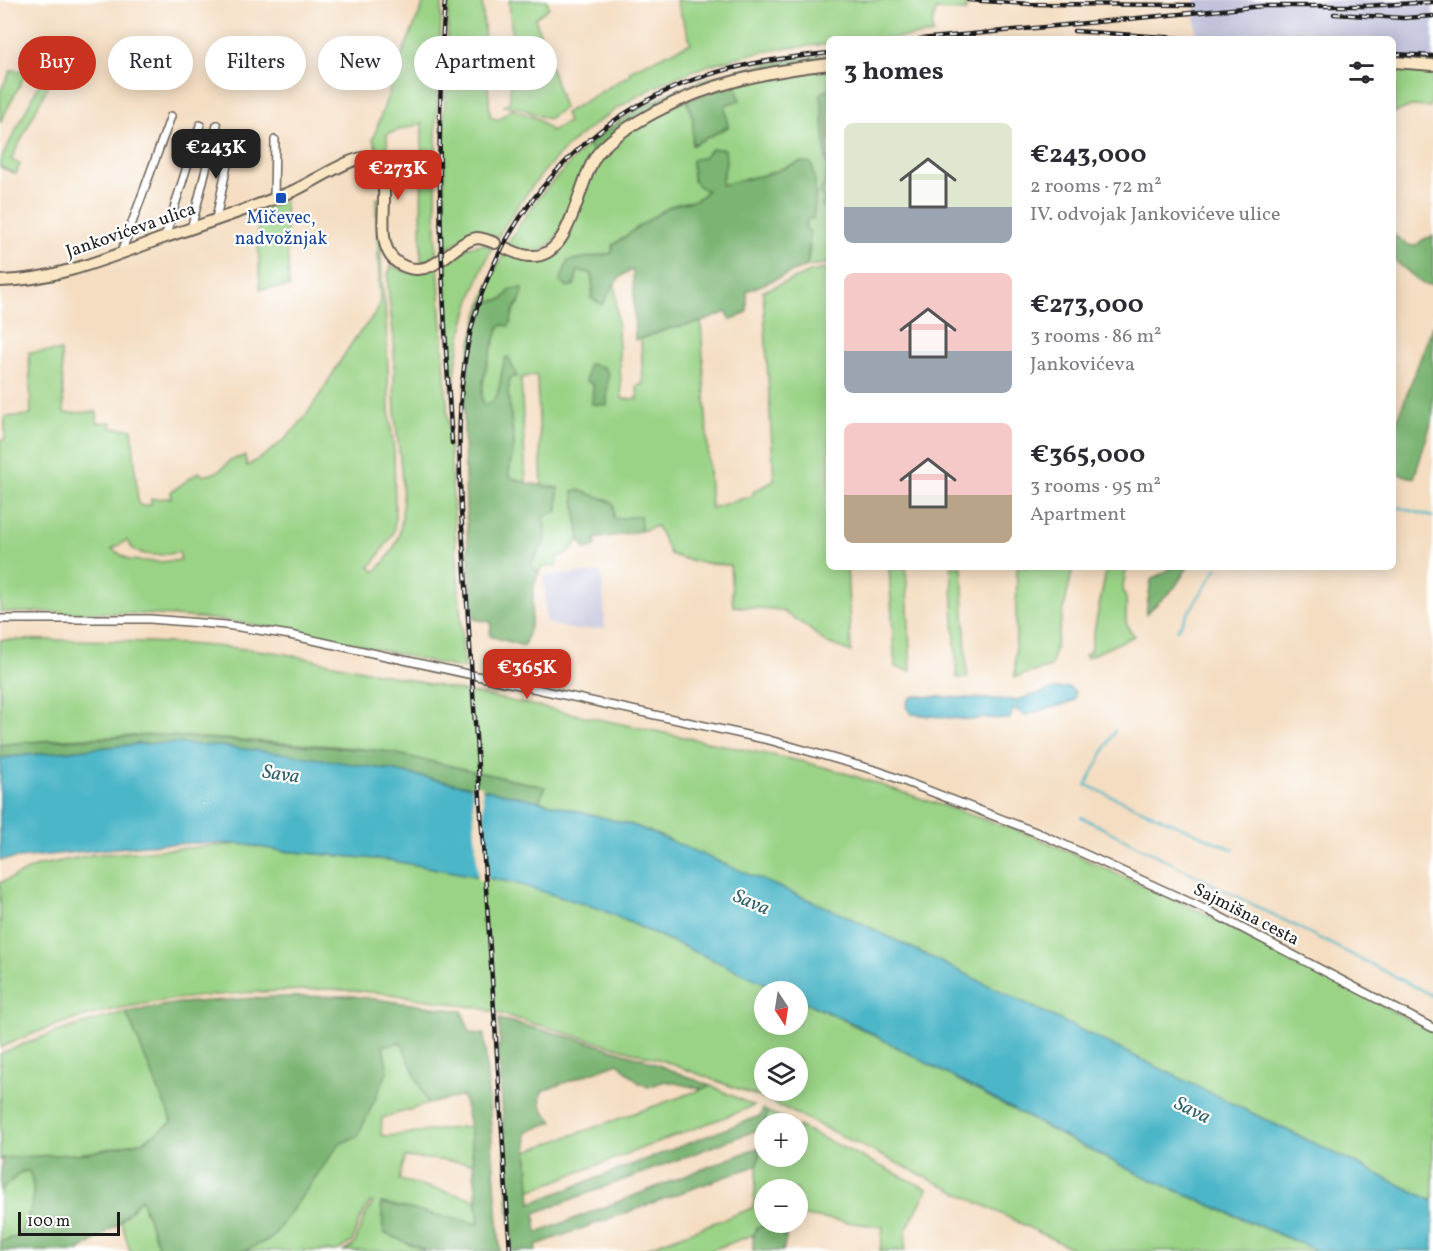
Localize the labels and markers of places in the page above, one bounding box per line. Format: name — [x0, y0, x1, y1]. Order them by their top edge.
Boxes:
pin: €243K — [174, 129, 258, 180]
pin: €273K — [356, 150, 440, 201]
marker: Mičevec, nadvožnjak — [274, 191, 288, 205]
place label: Mičevec, nadvožnjak — [235, 206, 327, 252]
pin: €365K — [485, 649, 569, 700]

